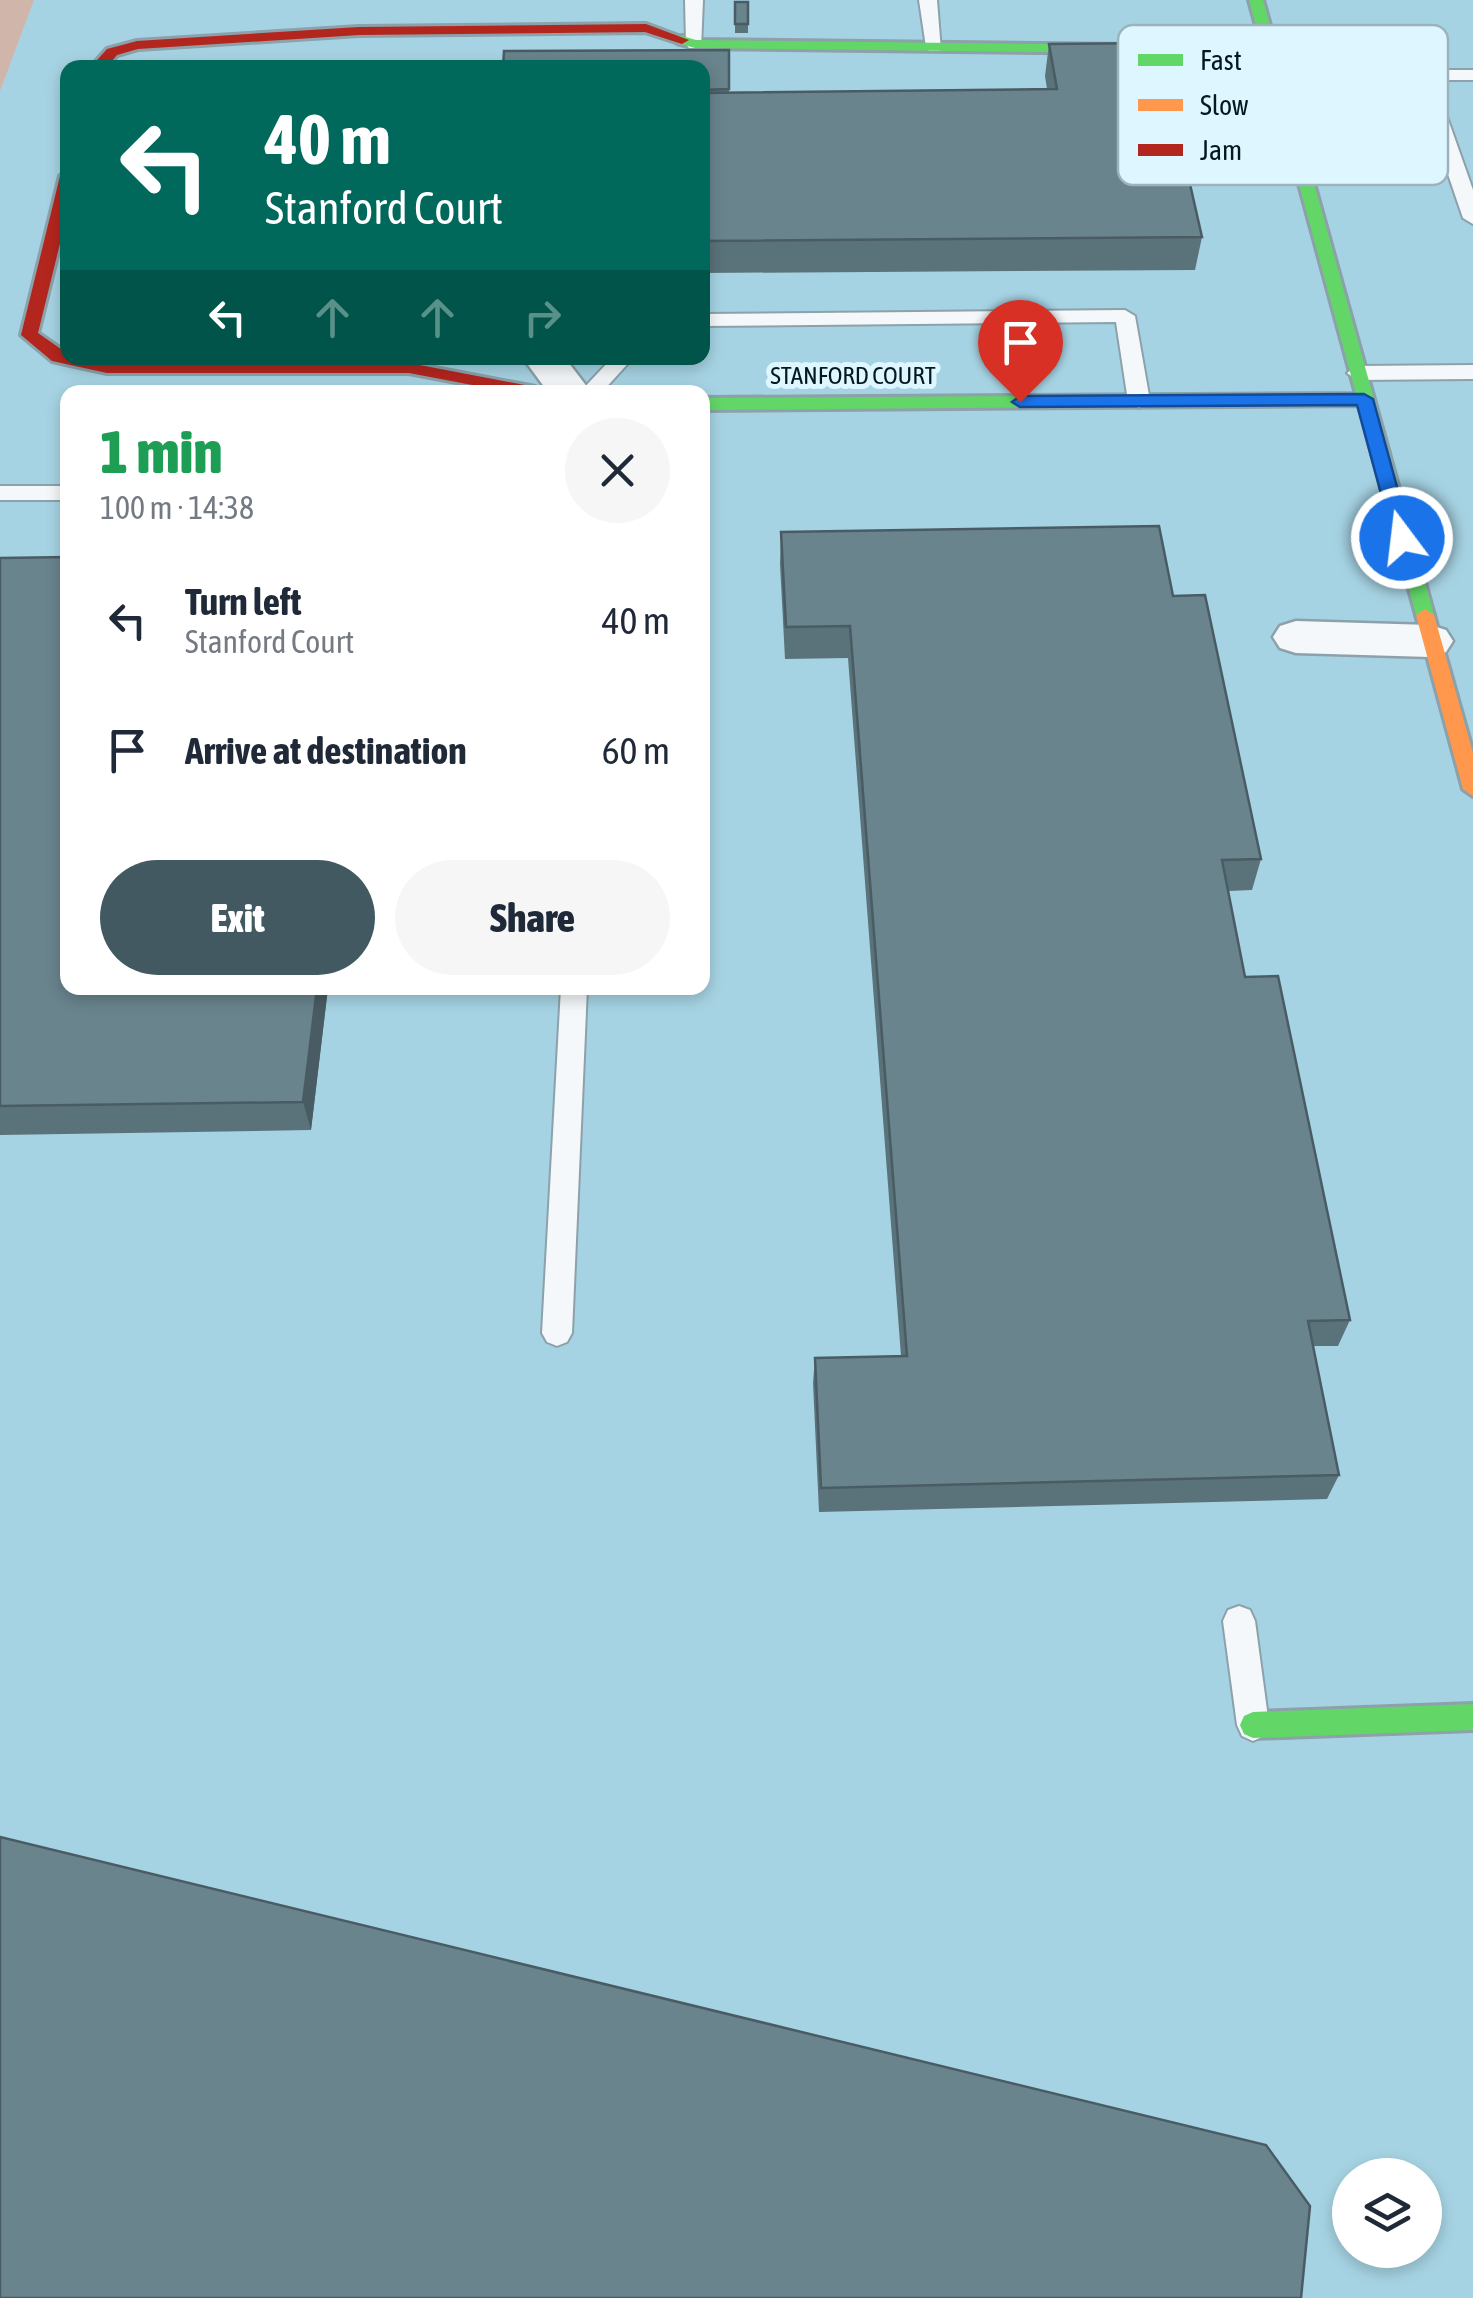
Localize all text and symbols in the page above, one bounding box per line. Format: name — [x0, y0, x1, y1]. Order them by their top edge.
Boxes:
legend — [1118, 25, 1448, 185]
text: Fast — [1200, 44, 1242, 76]
text: Slow — [1200, 89, 1249, 121]
text: 40 m — [265, 99, 391, 179]
icon: left — [100, 100, 230, 230]
text: Jam — [1200, 134, 1242, 166]
text: Stanford Court — [265, 182, 503, 234]
icon: left — [200, 290, 255, 345]
icon: ahead — [305, 290, 360, 345]
icon: ahead — [410, 290, 465, 345]
icon: right — [515, 290, 570, 345]
pin — [978, 300, 1063, 403]
icon: arrive — [993, 315, 1048, 370]
street label: STANFORD COURT — [770, 361, 936, 389]
text: 1 min — [100, 417, 223, 486]
button: close — [565, 418, 670, 523]
position arrow — [1350, 486, 1454, 590]
text: 100 m · 14:38 — [100, 489, 254, 526]
text: Turn left — [185, 580, 301, 623]
icon: left — [100, 593, 155, 648]
text: 40 m — [602, 599, 670, 642]
text: Stanford Court — [185, 623, 354, 660]
icon: arrive — [100, 723, 155, 778]
text: Arrive at destination — [185, 729, 467, 772]
text: 60 m — [602, 729, 670, 772]
button: Exit — [100, 860, 375, 975]
button: Share — [395, 860, 670, 975]
map controls — [1332, 2158, 1442, 2268]
button: layers — [1332, 2158, 1442, 2268]

